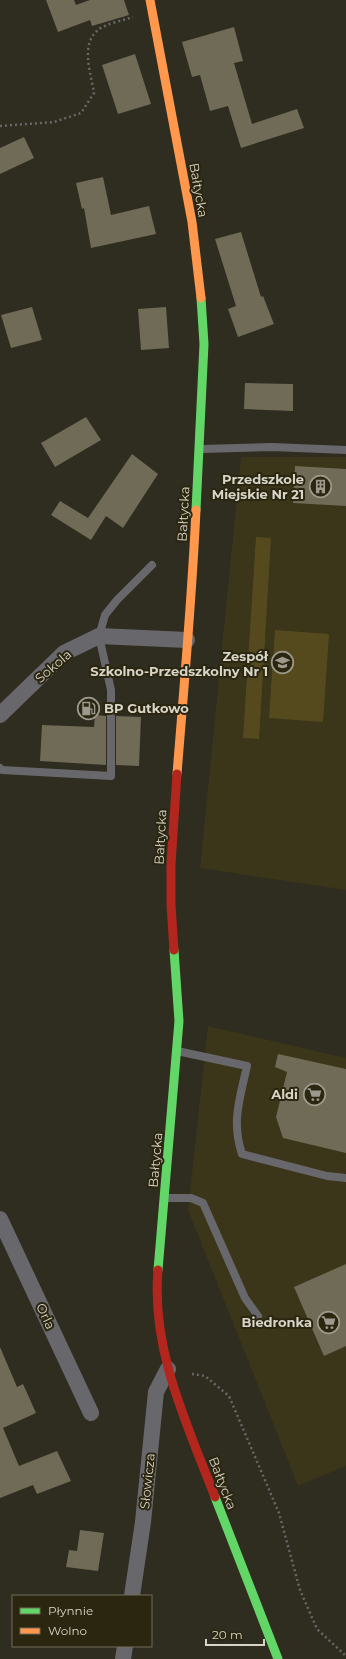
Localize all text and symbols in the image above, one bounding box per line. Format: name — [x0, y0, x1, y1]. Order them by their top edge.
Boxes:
street label: Bałtycka — [186, 161, 212, 219]
place label: Przedszkole Miejskie Nr 21 — [212, 471, 304, 502]
building icon: Przedszkole Miejskie Nr 21 — [307, 473, 333, 499]
street label: Bałtycka — [174, 486, 192, 542]
street label: Sokola — [32, 646, 74, 686]
place label: Zespół Szkolno-Przedszkolny Nr 1 — [90, 648, 269, 679]
school or university icon: Zespół Szkolno-Przedszkolny Nr 1 — [270, 650, 296, 676]
fuel station icon: BP Gutkowo — [76, 695, 102, 721]
place label: BP Gutkowo — [104, 700, 189, 716]
street label: Bałtycka — [151, 809, 169, 865]
supermarket icon: Aldi — [301, 1081, 327, 1107]
place label: Aldi — [270, 1086, 298, 1102]
street label: Bałtycka — [145, 1132, 165, 1188]
street label: Orla — [33, 1300, 59, 1332]
supermarket icon: Biedronka — [315, 1309, 341, 1335]
place label: Biedronka — [242, 1314, 312, 1330]
street label: Słowicza — [136, 1452, 158, 1510]
street label: Bałtycka — [206, 1454, 240, 1512]
legend — [12, 1595, 152, 1647]
text: Płynnie — [48, 1603, 93, 1618]
scale bar — [206, 1621, 264, 1647]
text: Wolno — [48, 1623, 87, 1638]
text: 20 m — [212, 1627, 243, 1642]

